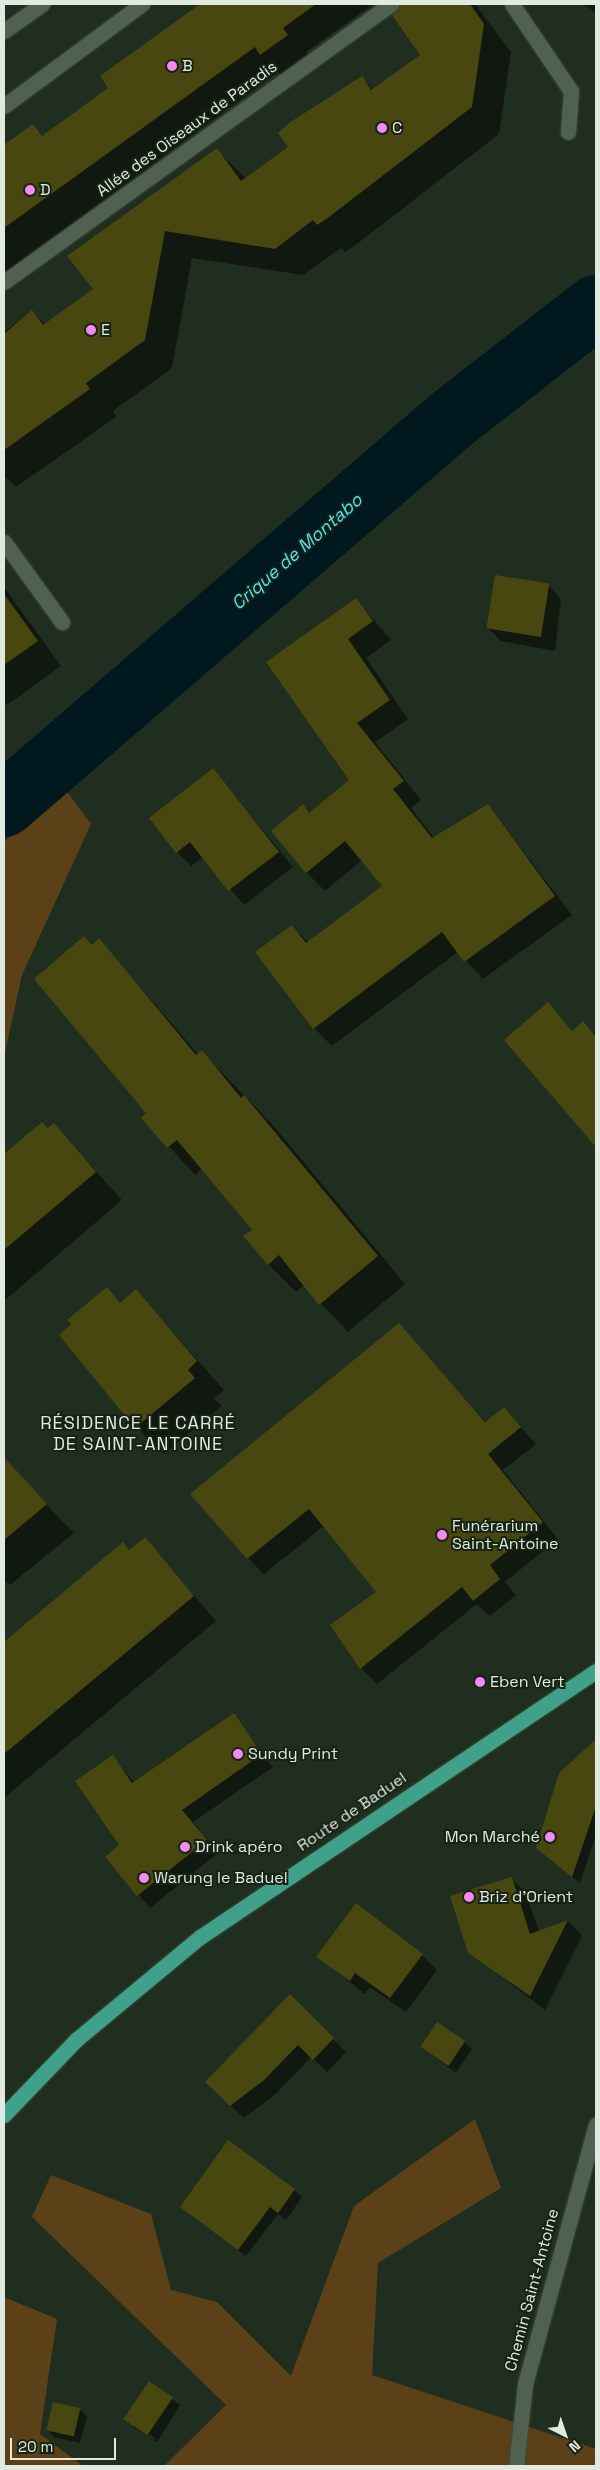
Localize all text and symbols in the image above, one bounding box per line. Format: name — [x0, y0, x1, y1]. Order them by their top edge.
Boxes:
place label: B — [182, 56, 193, 76]
street label: Allée des Oiseaux de Paradis — [93, 57, 281, 201]
marker: B — [166, 60, 178, 72]
place label: C — [392, 118, 402, 138]
marker: C — [376, 122, 388, 134]
place label: D — [40, 180, 51, 200]
marker: D — [24, 184, 36, 196]
place label: E — [101, 320, 110, 340]
marker: E — [85, 324, 97, 336]
water label: Crique de Montabo — [227, 489, 367, 615]
district label: RÉSIDENCE LE CARRÉ DE SAINT-ANTOINE — [38, 1413, 238, 1456]
place label: Funérarium Saint-Antoine — [452, 1516, 559, 1554]
marker: Funérarium Saint-Antoine — [436, 1529, 448, 1541]
place label: Eben Vert — [490, 1672, 565, 1692]
marker: Eben Vert — [474, 1676, 486, 1688]
place label: Sundy Print — [248, 1744, 338, 1764]
marker: Sundy Print — [232, 1748, 244, 1760]
street label: Route de Baduel — [294, 1768, 410, 1856]
place label: Mon Marché — [445, 1827, 540, 1847]
marker: Mon Marché — [544, 1831, 556, 1843]
place label: Drink apéro — [195, 1837, 283, 1857]
marker: Drink apéro — [179, 1841, 191, 1853]
place label: Warung le Baduel — [154, 1868, 288, 1888]
marker: Warung le Baduel — [138, 1872, 150, 1884]
place label: Briz d'Orient — [479, 1887, 573, 1907]
marker: Briz d'Orient — [463, 1891, 475, 1903]
street label: Chemin Saint-Antoine — [501, 2207, 563, 2373]
north arrow — [540, 2410, 590, 2460]
scale bar — [12, 2428, 119, 2460]
text: N — [565, 2436, 584, 2456]
text: 20 m — [18, 2437, 53, 2456]

